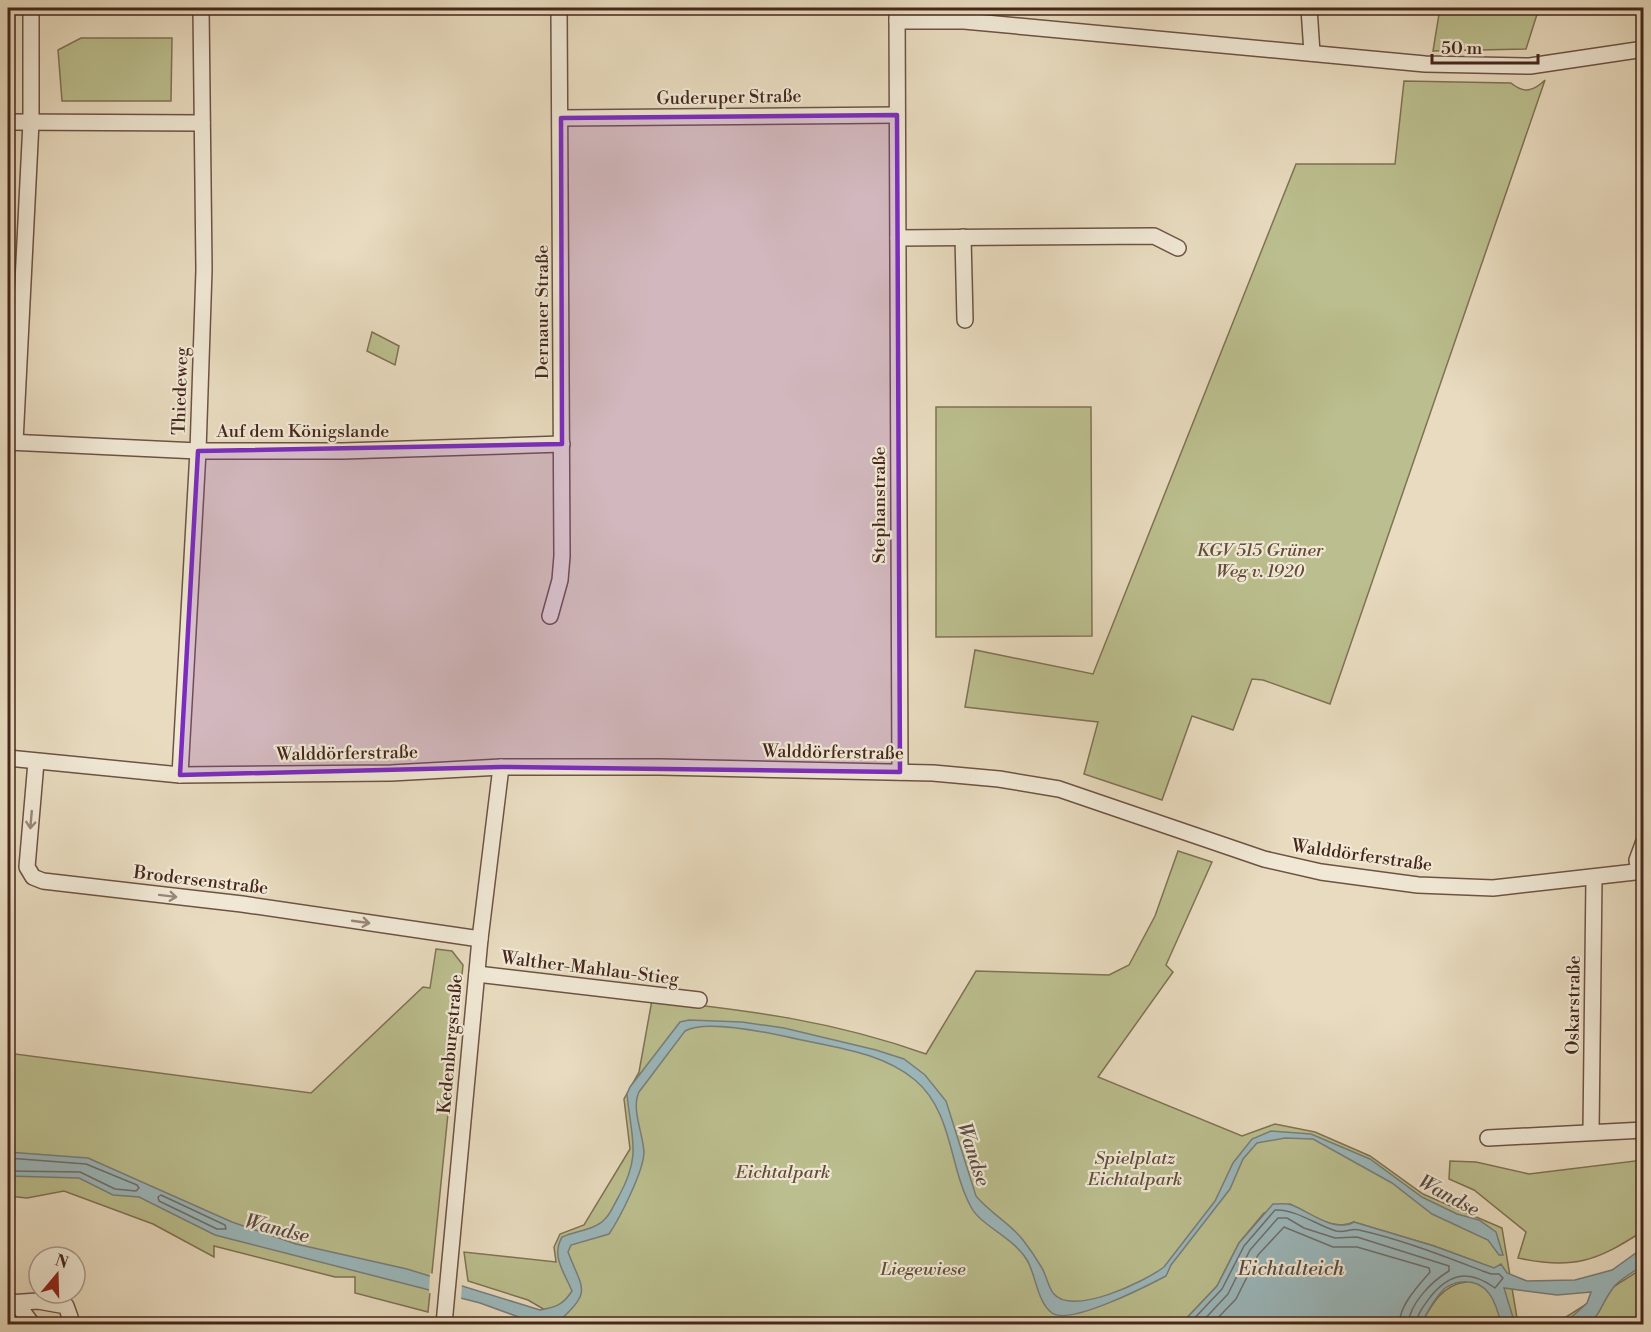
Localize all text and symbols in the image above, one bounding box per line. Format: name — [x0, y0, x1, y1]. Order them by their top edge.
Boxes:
scale bar — [1432, 27, 1538, 65]
text: 50 m — [1441, 37, 1483, 60]
street label: Guderuper Straße — [656, 85, 802, 110]
street label: Dernauer Straße — [531, 245, 554, 379]
street label: Thiedeweg — [167, 346, 194, 435]
street label: Auf dem Königslande — [216, 420, 389, 443]
street label: Stephanstraße — [868, 446, 891, 564]
park label: KGV 515 Grüner Weg v. 1920 — [1197, 539, 1324, 583]
street label: Walddörferstraße — [761, 740, 904, 765]
street label: Walddörferstraße — [275, 741, 418, 766]
one-way arrow — [25, 810, 36, 830]
street label: Walddörferstraße — [1289, 834, 1434, 877]
street label: Brodersenstraße — [131, 861, 270, 900]
one-way arrow — [157, 890, 177, 901]
one-way arrow — [351, 916, 371, 927]
street label: Walther-Mahlau-Stieg — [499, 946, 681, 991]
street label: Oskarstraße — [1561, 955, 1586, 1055]
street label: Kedenburgstraße — [433, 973, 468, 1115]
water label: Wandse — [951, 1119, 995, 1190]
park label: Spielplatz Eichtalpark — [1087, 1147, 1182, 1191]
park label: Eichtalpark — [735, 1161, 830, 1184]
water label: Wandse — [1413, 1170, 1484, 1223]
water label: Wandse — [242, 1209, 312, 1250]
north arrow — [27, 1245, 87, 1305]
text: N — [52, 1250, 71, 1273]
water label: Eichtalteich — [1237, 1257, 1345, 1282]
park label: Liegewiese — [879, 1258, 966, 1281]

